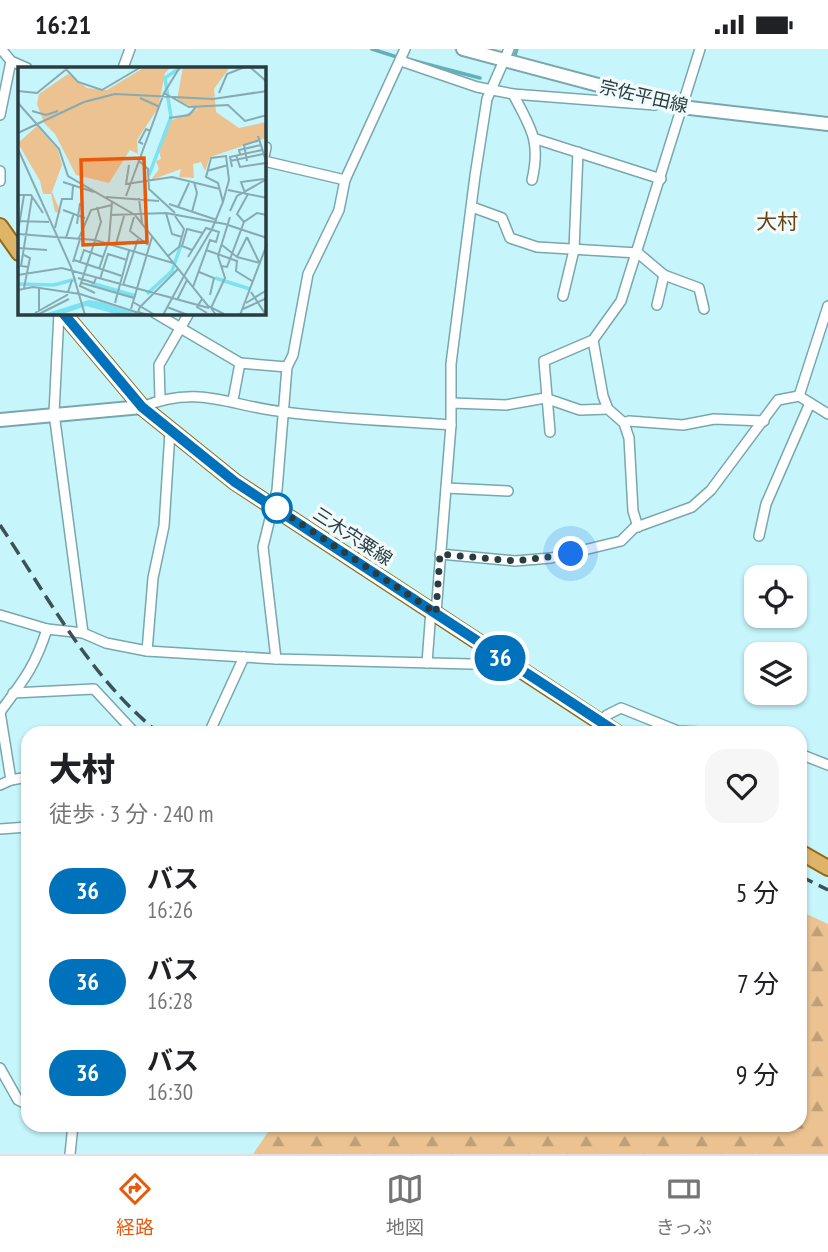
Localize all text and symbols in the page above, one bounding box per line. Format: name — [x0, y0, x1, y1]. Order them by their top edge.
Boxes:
text: 16:21 — [35, 8, 91, 41]
inset map — [18, 67, 266, 315]
street label: 宗佐平田線 — [598, 75, 690, 117]
district label: 大村 — [756, 208, 798, 235]
unlabelled marker — [262, 493, 292, 523]
street label: 三木宍粟線 — [309, 502, 397, 570]
your location — [553, 536, 588, 571]
map controls — [744, 565, 807, 705]
button: locate — [744, 565, 807, 628]
line badge: 36 — [468, 635, 532, 681]
text: 36 — [489, 642, 511, 673]
button: layers — [744, 642, 807, 705]
text: 大村 — [49, 747, 115, 790]
button: heart — [705, 749, 779, 823]
text: 徒歩 · 3 分 · 240 m — [49, 799, 213, 828]
text: バス — [147, 862, 199, 895]
text: 36 — [76, 875, 99, 906]
text: 5 分 — [736, 876, 779, 909]
text: 16:26 — [147, 895, 193, 924]
text: バス — [147, 953, 199, 986]
text: 36 — [76, 966, 99, 997]
text: 7 分 — [737, 967, 779, 1000]
text: 16:28 — [147, 986, 193, 1015]
text: バス — [147, 1044, 199, 1077]
text: 36 — [76, 1057, 99, 1088]
text: 9 分 — [736, 1058, 779, 1091]
text: 16:30 — [147, 1077, 193, 1106]
tab: 経路 — [116, 1170, 154, 1239]
tab: 地図 — [386, 1170, 424, 1239]
tab: きっぷ — [656, 1170, 712, 1239]

